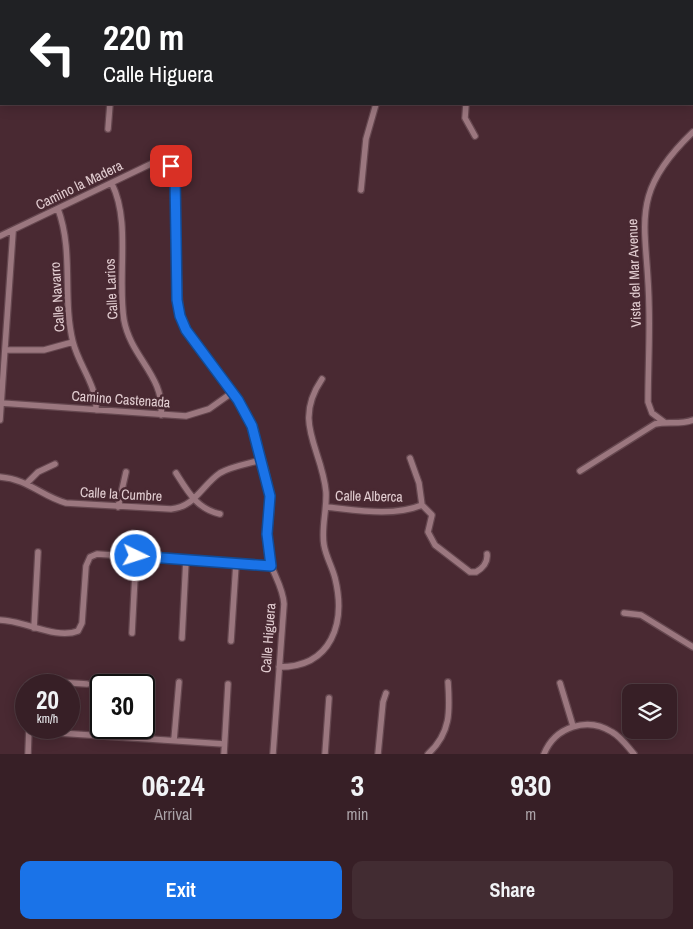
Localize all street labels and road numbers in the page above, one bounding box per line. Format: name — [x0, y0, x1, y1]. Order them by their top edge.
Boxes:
street label: Camino la Madera — [33, 156, 126, 214]
street label: Vista del Mar Avenue — [623, 218, 645, 328]
street label: Calle Larios — [100, 258, 122, 320]
street label: Calle Navarro — [46, 261, 68, 333]
street label: Camino Castenada — [71, 387, 172, 411]
street label: Calle la Cumbre — [79, 483, 163, 505]
street label: Calle Alberca — [335, 486, 404, 506]
street label: Calle Higuera — [257, 602, 279, 674]

